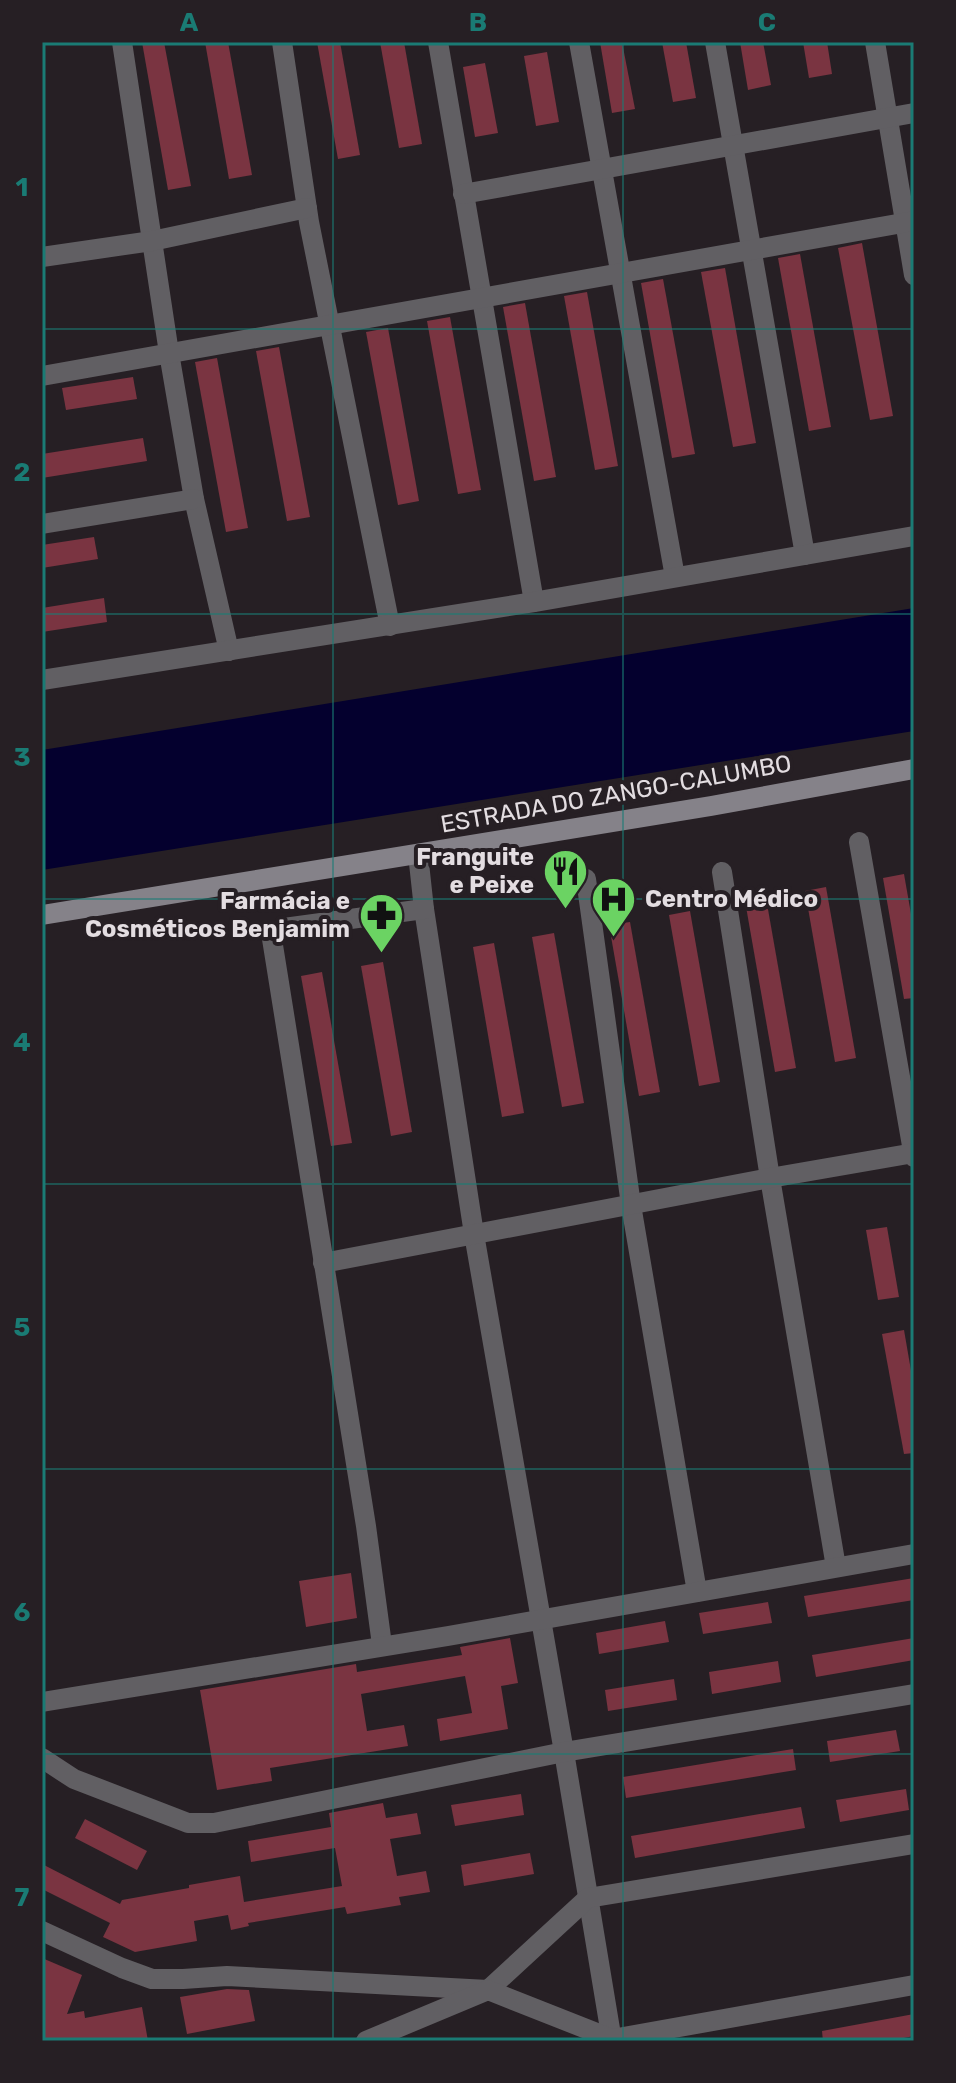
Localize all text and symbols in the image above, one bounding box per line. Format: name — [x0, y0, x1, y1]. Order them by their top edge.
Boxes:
text: A — [180, 7, 199, 38]
text: B — [469, 7, 487, 38]
text: C — [758, 7, 776, 38]
text: 1 — [16, 172, 28, 203]
text: 2 — [14, 457, 30, 488]
text: 3 — [13, 742, 31, 773]
street label: ESTRADA DO ZANGO-CALUMBO — [438, 749, 794, 839]
place label: Franguite e Peixe — [416, 843, 534, 899]
restaurant icon: Franguite e Peixe — [541, 847, 589, 910]
hospital icon: Centro Médico — [590, 875, 638, 938]
place label: Centro Médico — [645, 885, 818, 913]
place label: Farmácia e Cosméticos Benjamim — [85, 887, 350, 943]
pharmacy icon: Farmácia e Cosméticos Benjamim — [357, 891, 405, 954]
text: 4 — [13, 1027, 31, 1058]
text: 5 — [14, 1312, 30, 1343]
text: 6 — [14, 1597, 31, 1628]
text: 7 — [15, 1882, 30, 1913]

